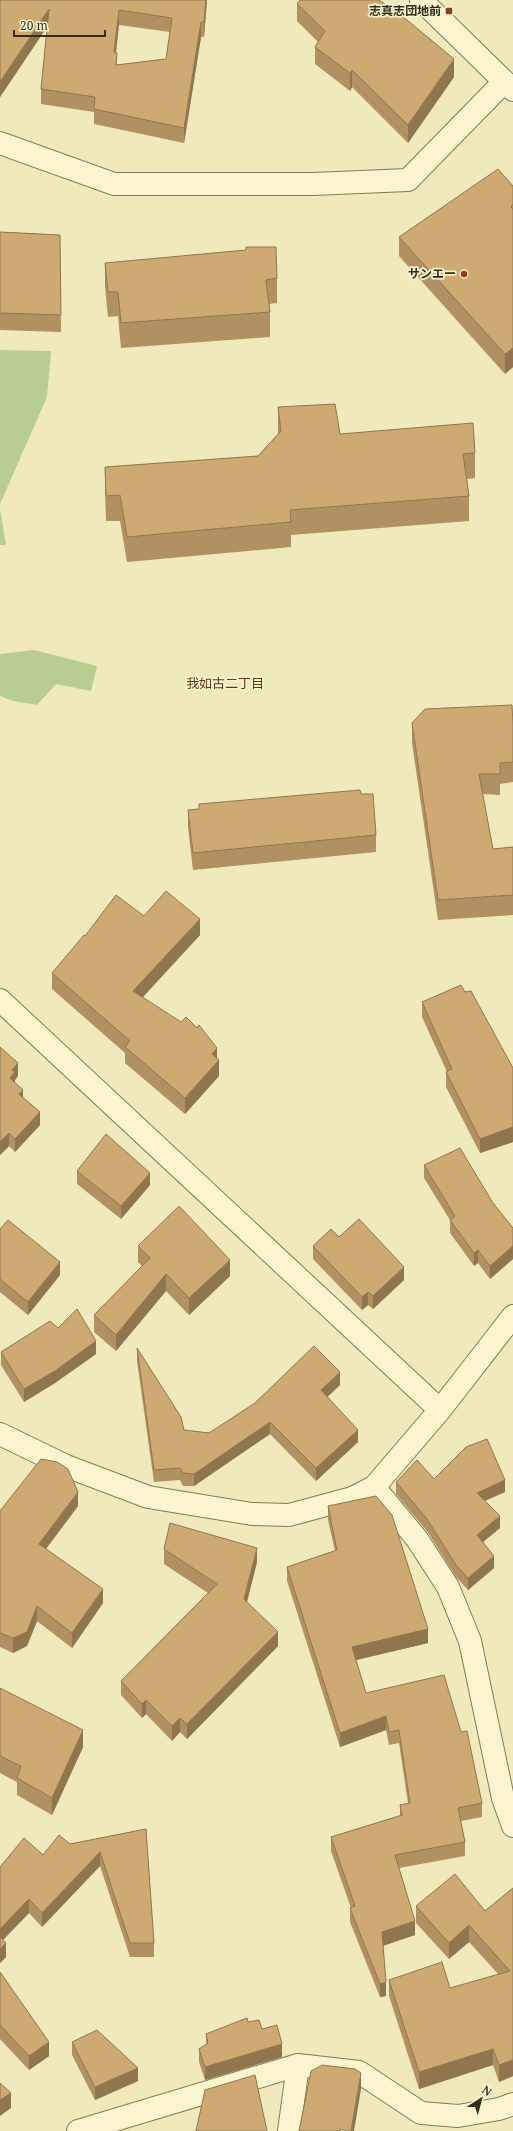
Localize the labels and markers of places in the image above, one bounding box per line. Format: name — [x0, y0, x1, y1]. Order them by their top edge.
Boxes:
place label: 志真志団地前 — [369, 2, 441, 19]
marker: 志真志団地前 — [444, 6, 454, 16]
place label: サンエー — [408, 265, 456, 282]
marker: サンエー — [459, 269, 469, 279]

